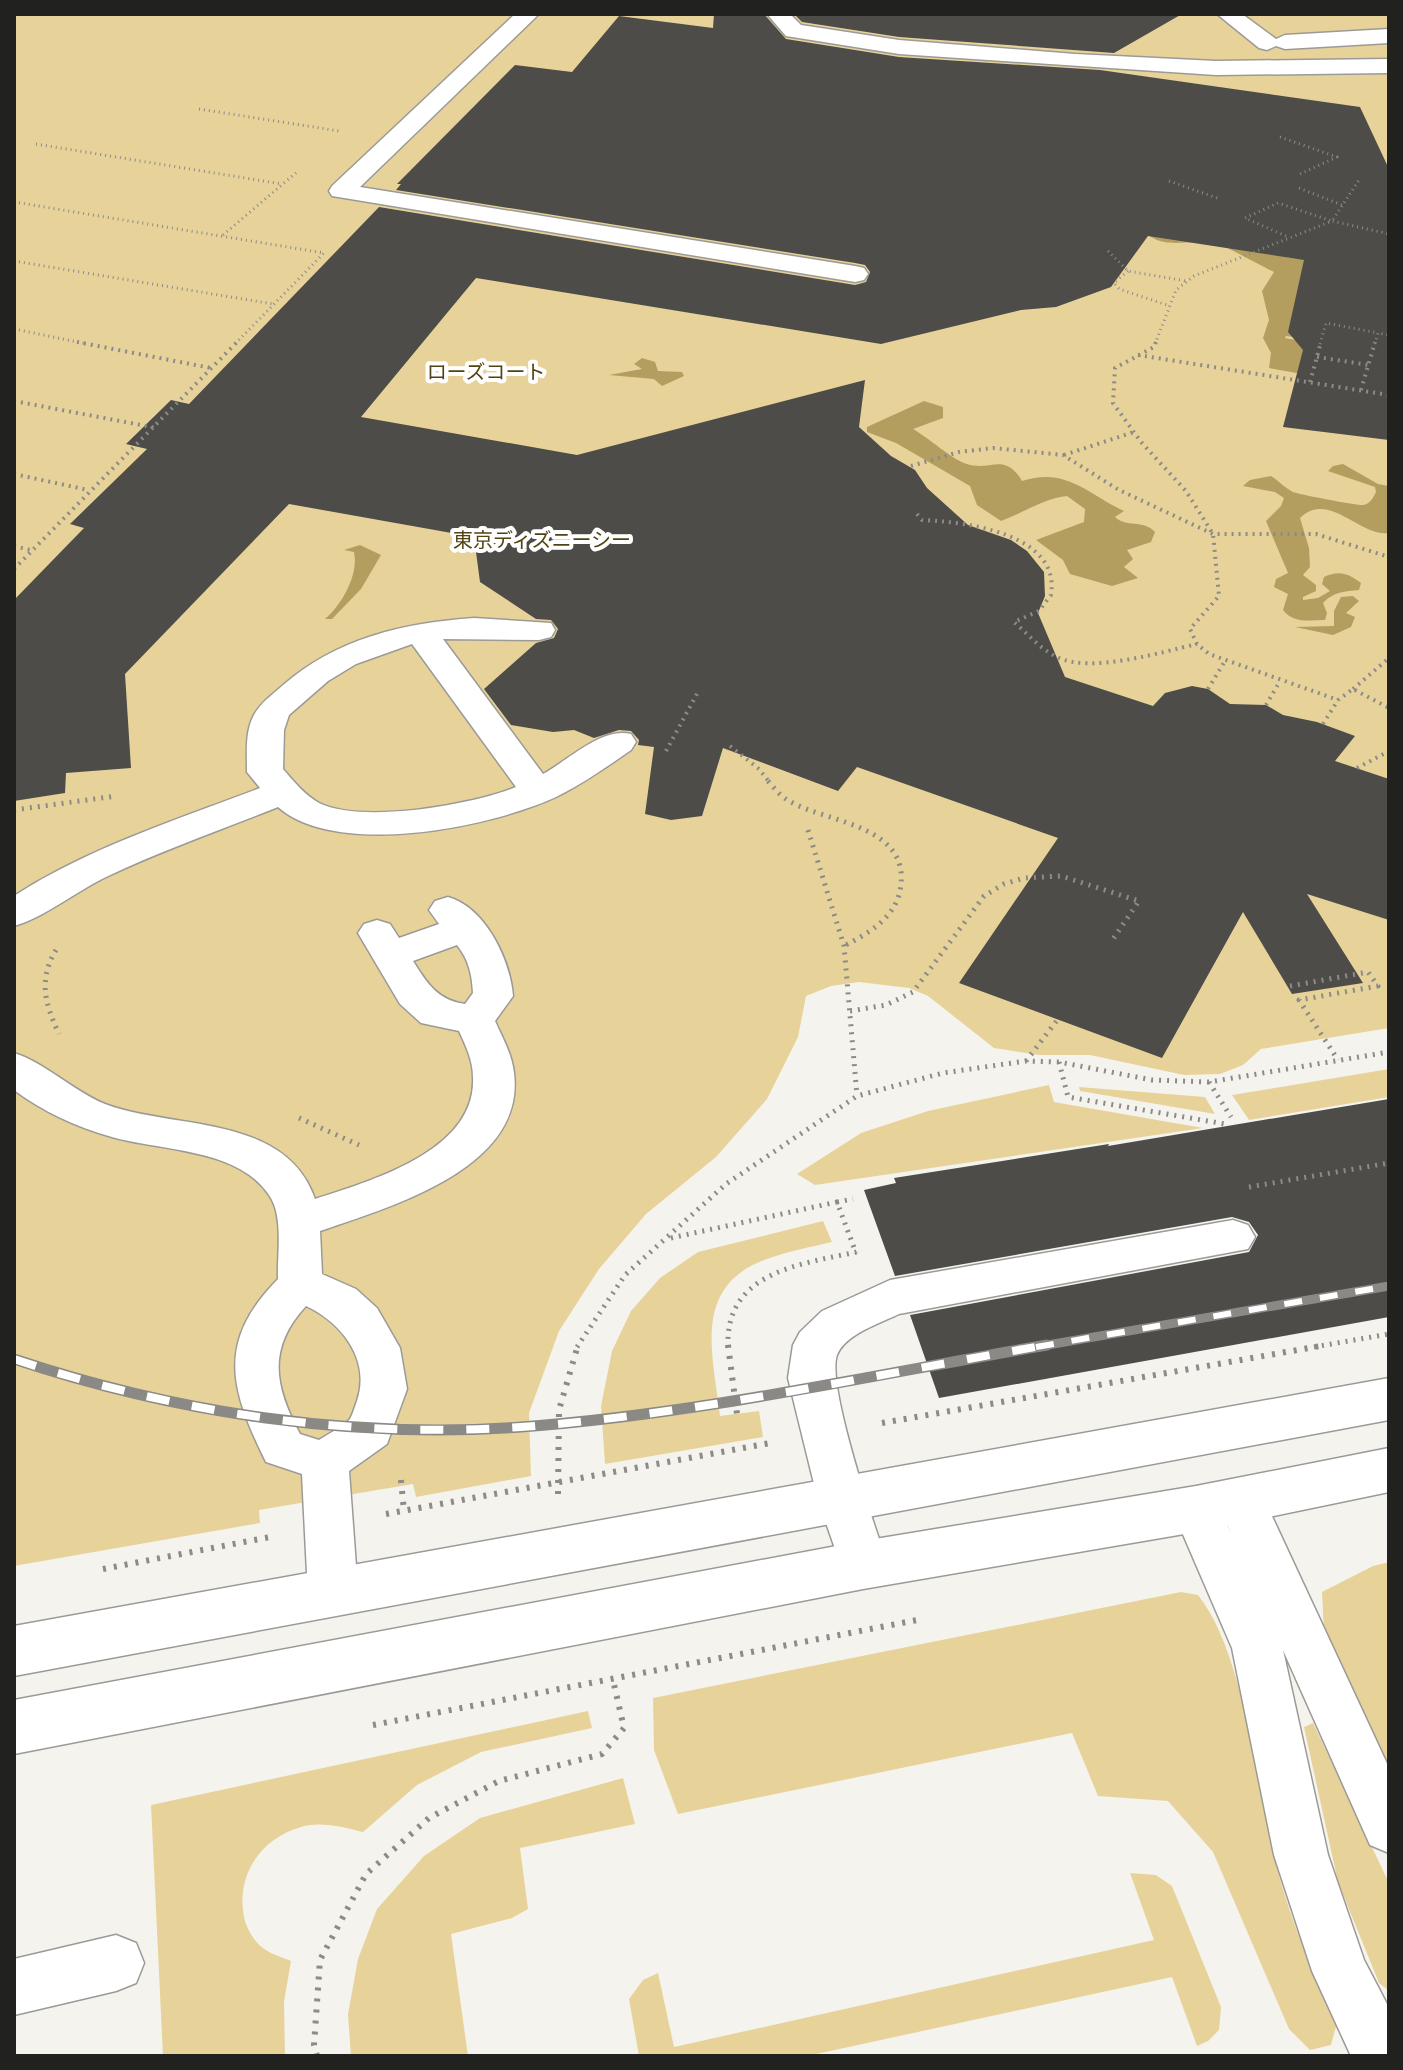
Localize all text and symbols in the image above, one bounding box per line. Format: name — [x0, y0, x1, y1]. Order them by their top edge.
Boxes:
park label: ローズコート — [427, 359, 546, 385]
park label: 東京ディズニーシー — [453, 527, 631, 553]

